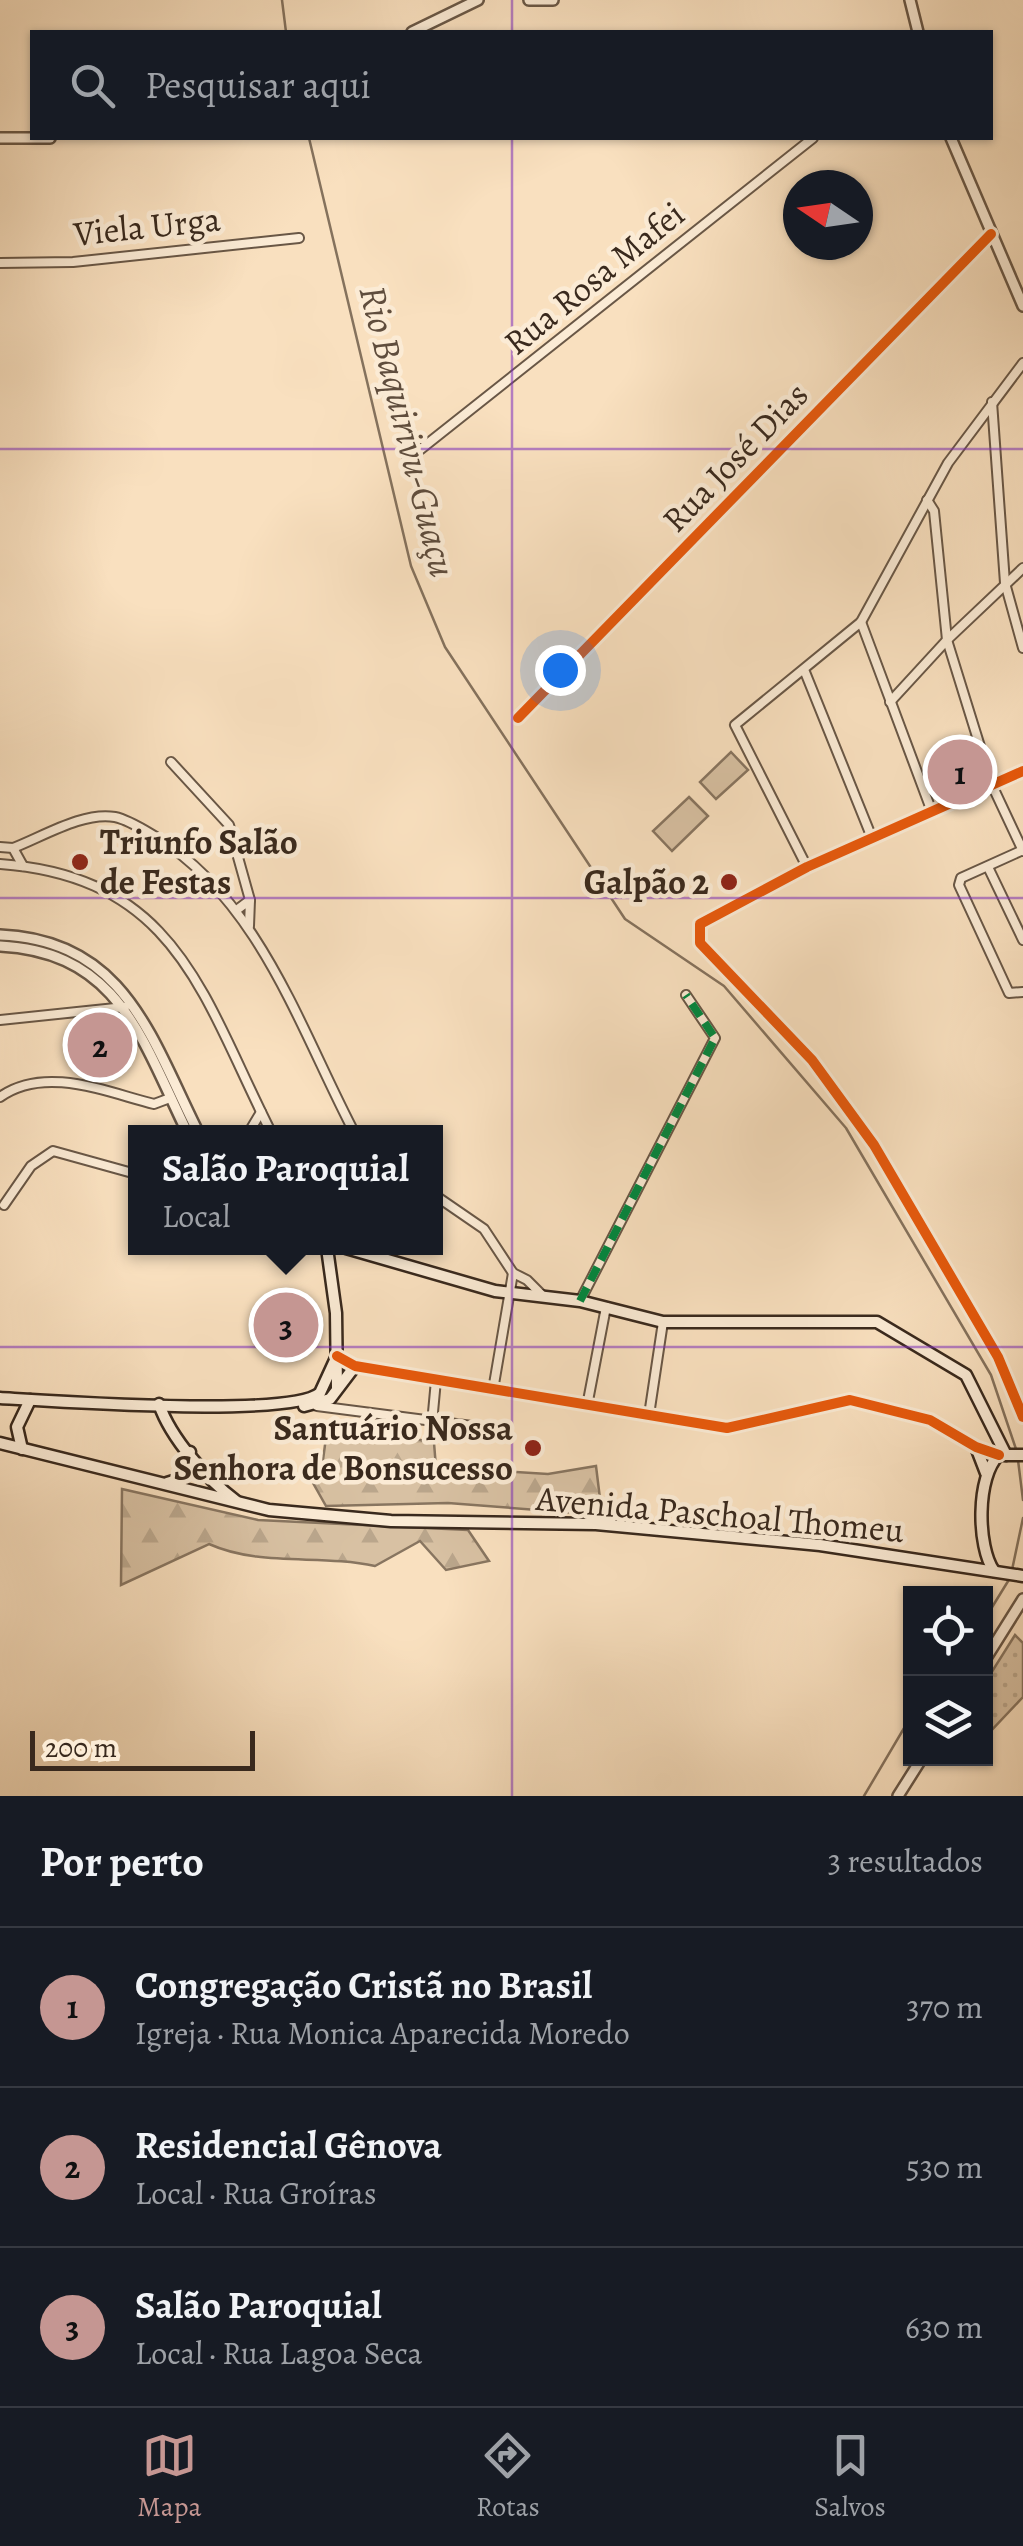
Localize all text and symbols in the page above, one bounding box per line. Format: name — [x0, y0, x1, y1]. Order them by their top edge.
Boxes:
search box — [30, 30, 993, 140]
icon: search — [65, 58, 120, 113]
text: Pesquisar aqui — [145, 59, 371, 111]
north arrow — [783, 170, 873, 260]
street label: Rua Rosa Mafei — [494, 190, 694, 366]
street label: Viela Urga — [70, 194, 223, 258]
water label: Rio Baquirivu-Guaçu — [347, 280, 469, 582]
street label: Rua José Dias — [651, 371, 819, 543]
your location — [535, 645, 586, 696]
pin: 1 — [928, 734, 992, 810]
place label: Triunfo Salão de Festas — [100, 818, 298, 906]
marker: Triunfo Salão de Festas — [69, 851, 91, 873]
place label: Galpão 2 — [584, 858, 709, 906]
marker: Galpão 2 — [718, 871, 740, 893]
pin: 2 — [68, 1008, 132, 1082]
popup — [128, 1125, 443, 1255]
text: Salão Paroquial — [162, 1142, 409, 1194]
text: Local — [162, 1194, 230, 1238]
pin: 3 — [254, 1288, 318, 1362]
place label: Santuário Nossa Senhora de Bonsucesso — [173, 1404, 513, 1492]
marker: Santuário Nossa Senhora de Bonsucesso — [522, 1437, 544, 1459]
street label: Avenida Paschoal Thomeu — [533, 1474, 906, 1554]
map controls — [903, 1586, 993, 1766]
button: locate — [903, 1586, 993, 1676]
button: layers — [903, 1676, 993, 1766]
scale bar — [30, 1726, 255, 1770]
text: 200 m — [45, 1729, 117, 1767]
text: Por perto — [40, 1833, 204, 1890]
text: 3 resultados — [828, 1839, 983, 1883]
text: Congregação Cristã no Brasil — [135, 1959, 592, 2011]
text: 1 — [67, 1985, 78, 2029]
text: 370 m — [906, 1985, 983, 2029]
text: Igreja · Rua Monica Aparecida Moredo — [135, 2011, 630, 2055]
text: Residencial Gênova — [135, 2119, 442, 2171]
text: 2 — [65, 2145, 80, 2189]
text: 530 m — [906, 2145, 983, 2189]
text: Local · Rua Groíras — [135, 2171, 377, 2215]
text: Salão Paroquial — [135, 2279, 382, 2331]
text: 3 — [66, 2305, 79, 2349]
text: 630 m — [905, 2305, 983, 2349]
text: Local · Rua Lagoa Seca — [135, 2331, 422, 2375]
tab: Mapa — [137, 2428, 202, 2526]
tab: Rotas — [476, 2428, 540, 2526]
tab: Salvos — [814, 2428, 886, 2526]

